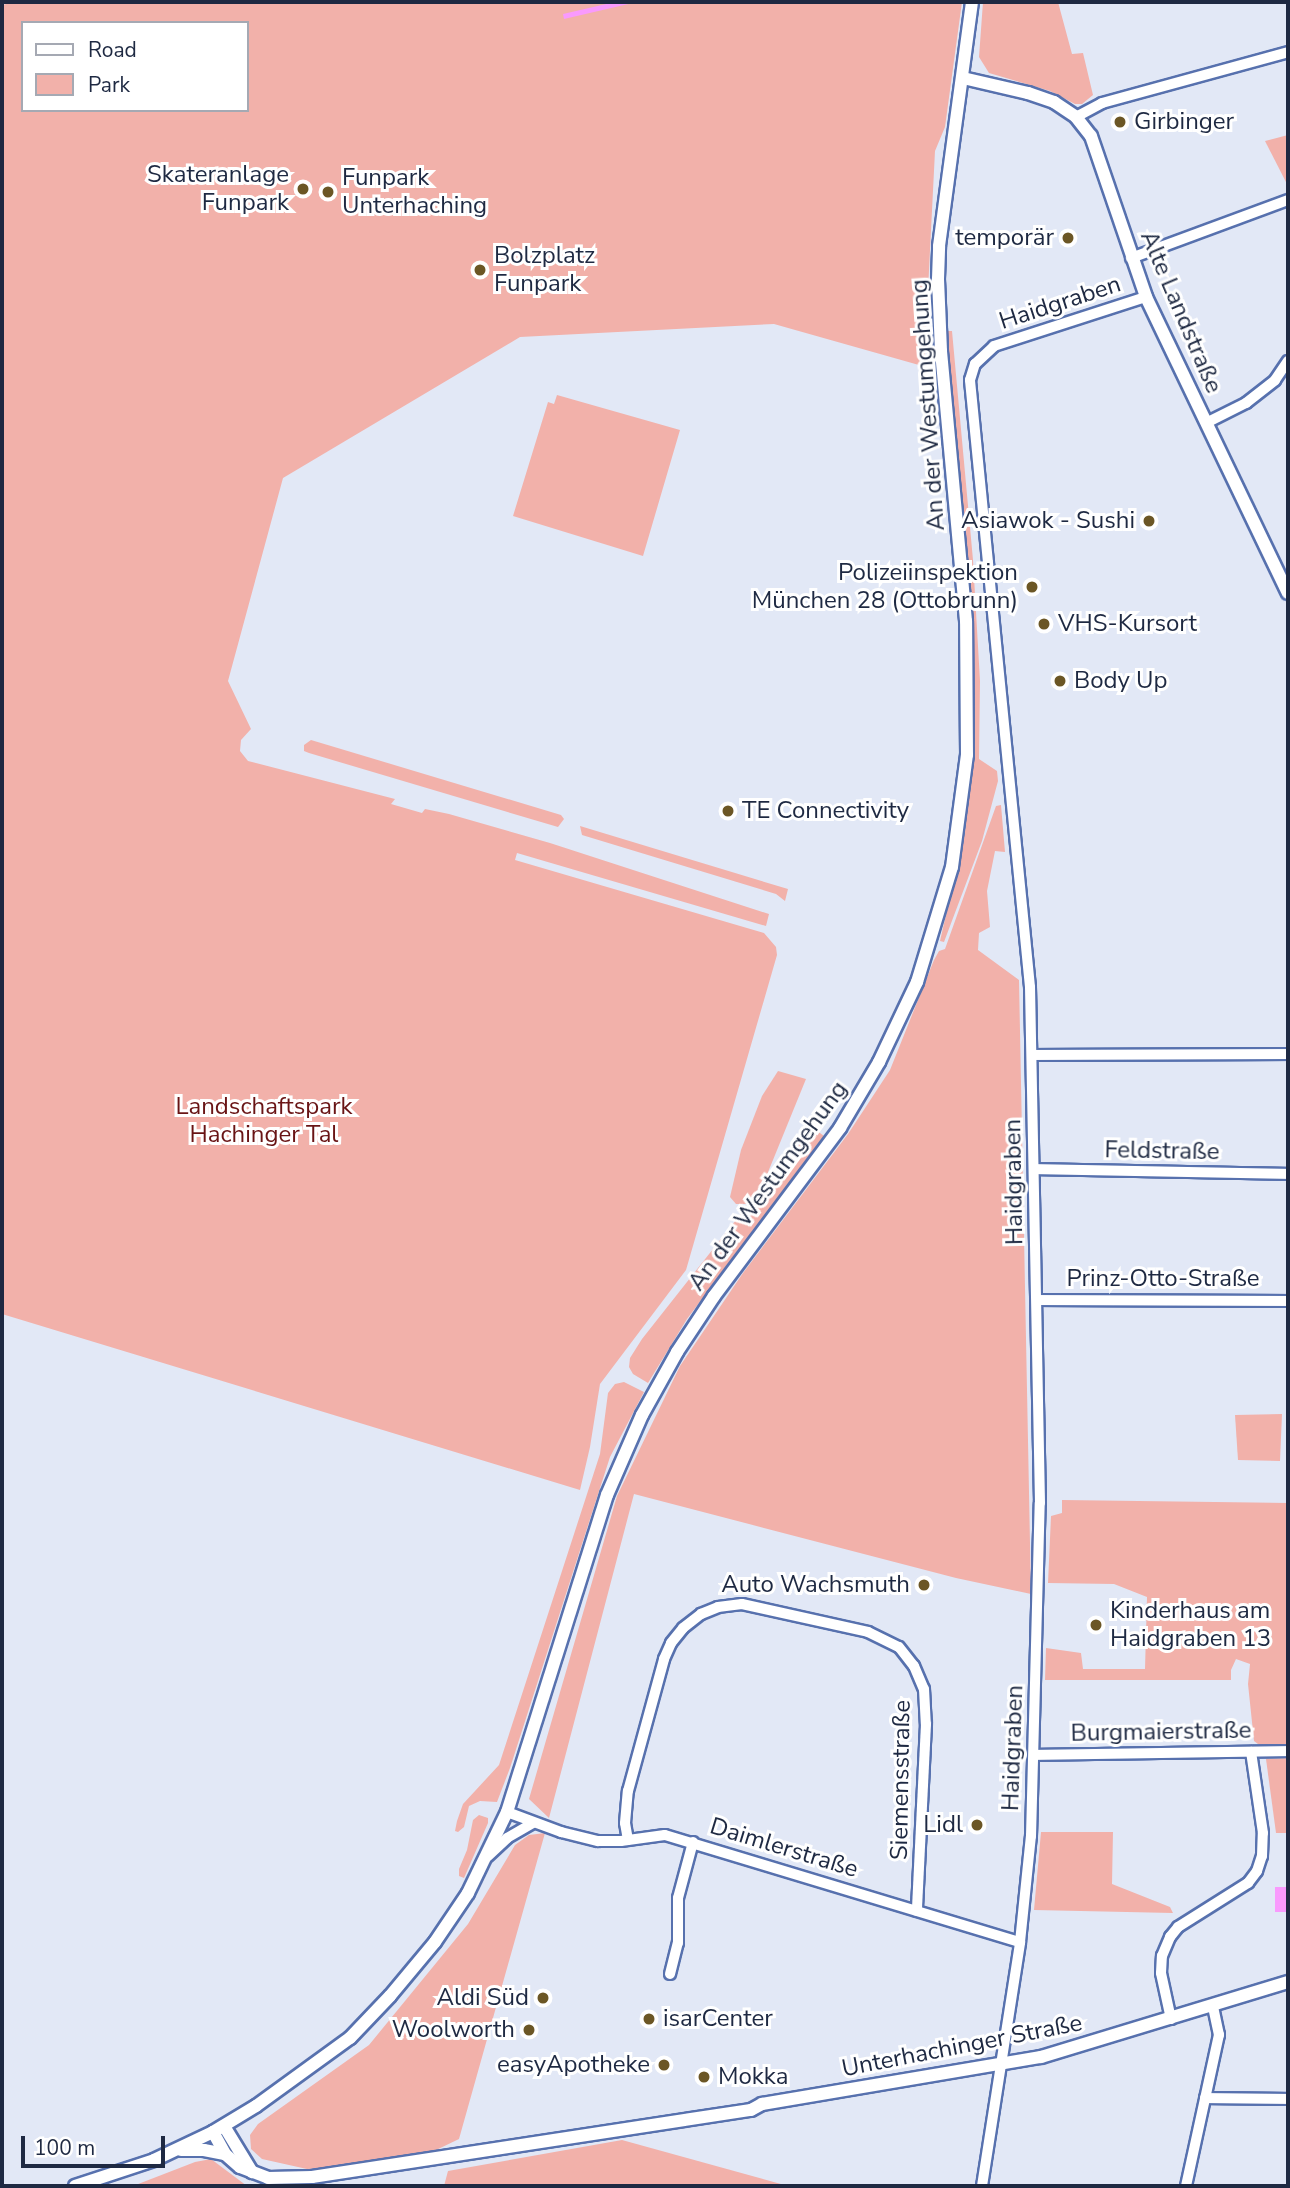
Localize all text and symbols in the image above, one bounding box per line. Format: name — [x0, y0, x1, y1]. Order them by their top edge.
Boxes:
legend — [21, 21, 248, 112]
text: Road — [88, 36, 137, 64]
text: Park — [88, 71, 130, 99]
place label: Girbinger — [1134, 108, 1234, 136]
marker: Girbinger — [1112, 114, 1128, 130]
place label: Skateranlage Funpark — [147, 161, 289, 217]
place label: Funpark Unterhaching — [342, 164, 487, 220]
marker: Skateranlage Funpark — [295, 181, 311, 197]
marker: Funpark Unterhaching — [320, 184, 336, 200]
place label: temporär — [955, 224, 1054, 252]
street label: Alte Landstraße — [1134, 227, 1228, 397]
marker: temporär — [1060, 230, 1076, 246]
place label: Bolzplatz Funpark — [494, 242, 595, 298]
marker: Bolzplatz Funpark — [472, 262, 488, 278]
street label: Haidgraben — [996, 270, 1124, 336]
street label: An der Westumgehung — [905, 278, 951, 532]
place label: Asiawok - Sushi — [961, 507, 1135, 535]
marker: Asiawok - Sushi — [1141, 513, 1157, 529]
place label: Polizeiinspektion München 28 (Ottobrunn) — [752, 559, 1018, 615]
marker: Polizeiinspektion München 28 (Ottobrunn) — [1024, 579, 1040, 595]
place label: VHS-Kursort — [1058, 610, 1197, 638]
marker: VHS-Kursort — [1036, 616, 1052, 632]
place label: Body Up — [1074, 667, 1168, 695]
marker: Body Up — [1052, 673, 1068, 689]
place label: TE Connectivity — [742, 797, 909, 825]
marker: TE Connectivity — [720, 803, 736, 819]
street label: An der Westumgehung — [682, 1076, 854, 1296]
park label: Landschaftspark Hachinger Tal — [175, 1093, 353, 1149]
street label: Haidgraben — [999, 1119, 1029, 1245]
street label: Feldstraße — [1104, 1136, 1220, 1166]
street label: Prinz-Otto-Straße — [1066, 1265, 1260, 1293]
place label: Auto Wachsmuth — [721, 1571, 910, 1599]
marker: Auto Wachsmuth — [916, 1577, 932, 1593]
place label: Kinderhaus am Haidgraben 13 — [1110, 1597, 1271, 1653]
marker: Kinderhaus am Haidgraben 13 — [1088, 1617, 1104, 1633]
street label: Haidgraben — [996, 1684, 1030, 1812]
street label: Siemensstraße — [885, 1700, 917, 1860]
street label: Burgmaierstraße — [1070, 1716, 1252, 1748]
place label: Lidl — [923, 1811, 963, 1839]
street label: Daimlerstraße — [706, 1812, 862, 1884]
marker: Lidl — [969, 1817, 985, 1833]
place label: Aldi Süd — [437, 1984, 529, 2012]
marker: Aldi Süd — [535, 1990, 551, 2006]
place label: isarCenter — [663, 2005, 773, 2033]
street label: Unterhachinger Straße — [839, 2009, 1085, 2083]
marker: isarCenter — [641, 2011, 657, 2027]
place label: Woolworth — [392, 2016, 515, 2044]
marker: Woolworth — [521, 2022, 537, 2038]
place label: easyApotheke — [497, 2051, 650, 2079]
marker: easyApotheke — [656, 2057, 672, 2073]
place label: Mokka — [718, 2063, 788, 2091]
marker: Mokka — [696, 2069, 712, 2085]
scale bar — [24, 2122, 168, 2166]
text: 100 m — [34, 2134, 95, 2162]

